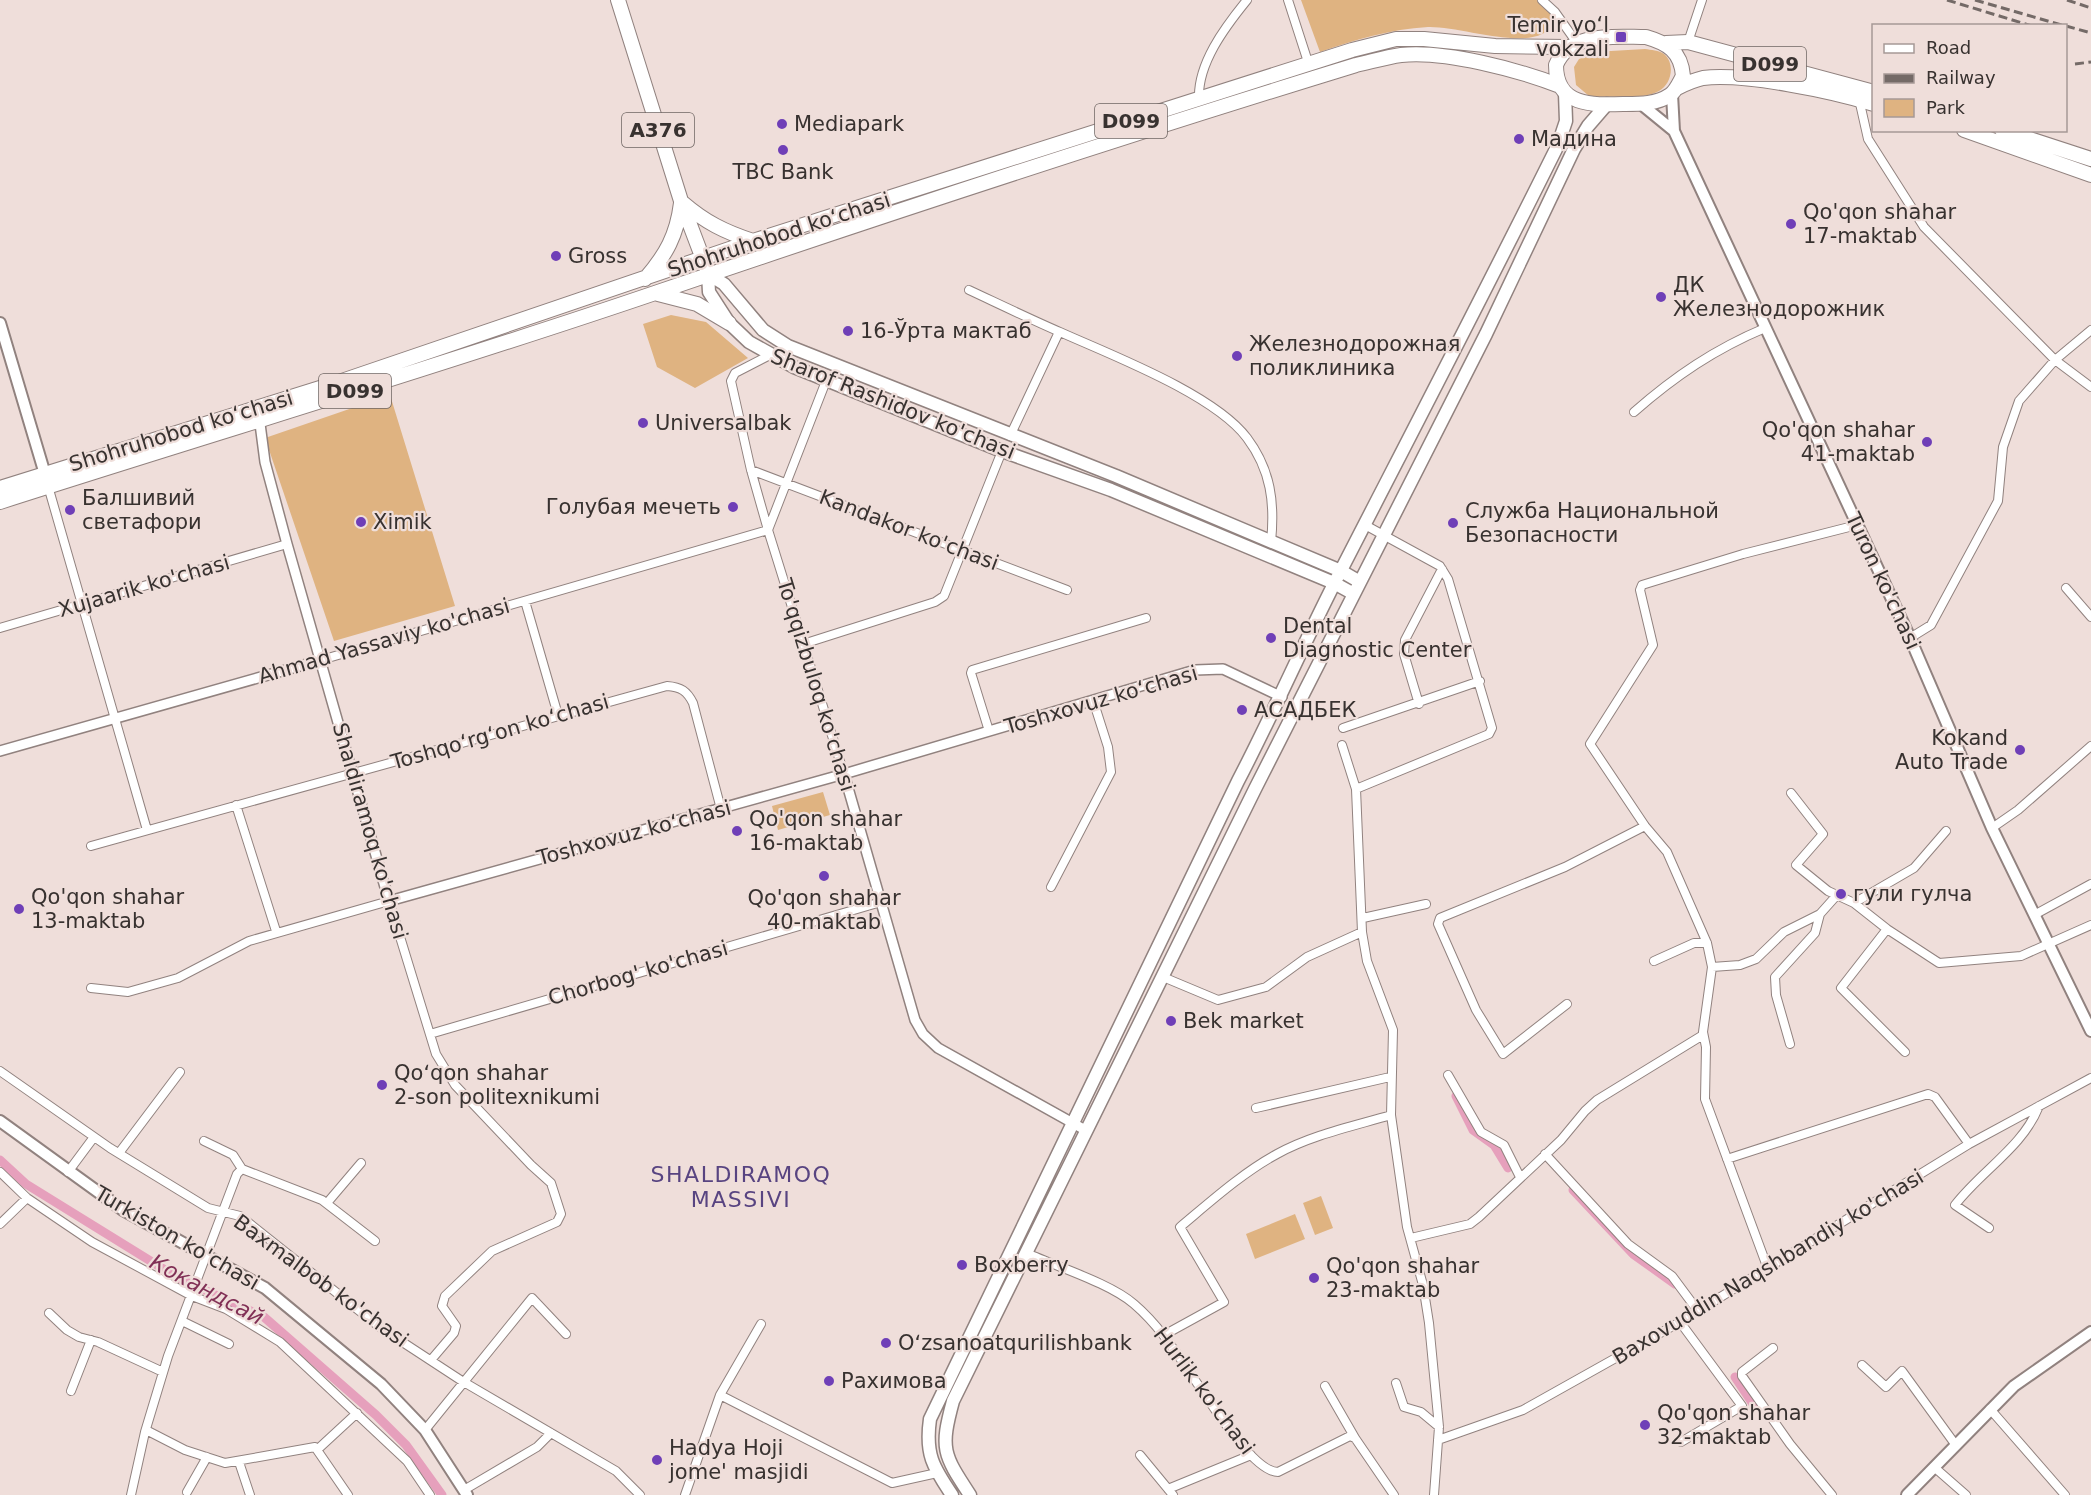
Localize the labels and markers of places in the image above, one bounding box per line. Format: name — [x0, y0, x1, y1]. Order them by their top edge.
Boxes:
place label: Temir yo‘l vokzali — [1506, 13, 1609, 61]
marker: Temir yo‘l vokzali — [1614, 30, 1628, 44]
place label: Mediapark — [794, 112, 905, 136]
marker: Mediapark — [775, 117, 789, 131]
place label: Мадина — [1531, 127, 1617, 151]
marker: Мадина — [1512, 132, 1526, 146]
marker: TBC Bank — [776, 143, 790, 157]
place label: TBC Bank — [732, 160, 834, 184]
place label: Qo'qon shahar 17-maktab — [1803, 200, 1957, 248]
marker: Qo'qon shahar 17-maktab — [1784, 217, 1798, 231]
place label: Gross — [568, 244, 627, 268]
marker: Gross — [549, 249, 563, 263]
place label: ДК Железнодорожник — [1673, 273, 1885, 321]
marker: ДК Железнодорожник — [1654, 290, 1668, 304]
place label: 16-Ўрта мактаб — [860, 318, 1032, 343]
marker: 16-Ўрта мактаб — [841, 324, 855, 338]
place label: Железнодорожная поликлиника — [1249, 332, 1460, 380]
marker: Железнодорожная поликлиника — [1230, 349, 1244, 363]
place label: Universalbak — [655, 411, 792, 435]
marker: Universalbak — [636, 416, 650, 430]
place label: Qo'qon shahar 41-maktab — [1762, 418, 1915, 466]
marker: Qo'qon shahar 41-maktab — [1920, 435, 1934, 449]
place label: Балшивий светафори — [82, 486, 202, 534]
place label: Голубая мечеть — [546, 495, 721, 519]
place label: Служба Национальной Безопасности — [1465, 499, 1719, 547]
marker: Голубая мечеть — [726, 500, 740, 514]
marker: Балшивий светафори — [63, 503, 77, 517]
place label: Ximik — [373, 510, 433, 534]
marker: Ximik — [354, 515, 368, 529]
marker: Служба Национальной Безопасности — [1446, 516, 1460, 530]
place label: Dental Diagnostic Center — [1283, 614, 1472, 662]
marker: Dental Diagnostic Center — [1264, 631, 1278, 645]
place label: АСАДБЕК — [1254, 698, 1356, 722]
marker: АСАДБЕК — [1235, 703, 1249, 717]
place label: Kokand Auto Trade — [1895, 726, 2008, 774]
marker: Kokand Auto Trade — [2013, 743, 2027, 757]
place label: Qo'qon shahar 16-maktab — [749, 807, 903, 855]
marker: Qo'qon shahar 16-maktab — [730, 824, 744, 838]
marker: Qo'qon shahar 40-maktab — [817, 869, 831, 883]
place label: гули гулча — [1853, 882, 1972, 906]
place label: Qo'qon shahar 13-maktab — [31, 885, 185, 933]
place label: Qo'qon shahar 40-maktab — [747, 886, 901, 934]
marker: гули гулча — [1834, 887, 1848, 901]
marker: Qo'qon shahar 13-maktab — [12, 902, 26, 916]
place label: Bek market — [1183, 1009, 1304, 1033]
marker: Bek market — [1164, 1014, 1178, 1028]
place label: Qoʻqon shahar 2-son politexnikumi — [394, 1061, 600, 1109]
marker: Qoʻqon shahar 2-son politexnikumi — [375, 1078, 389, 1092]
place label: Boxberry — [974, 1253, 1069, 1277]
place label: Qo'qon shahar 23-maktab — [1326, 1254, 1480, 1302]
marker: Boxberry — [955, 1258, 969, 1272]
marker: Qo'qon shahar 23-maktab — [1307, 1271, 1321, 1285]
place label: Oʻzsanoatqurilishbank — [898, 1331, 1133, 1355]
marker: Oʻzsanoatqurilishbank — [879, 1336, 893, 1350]
place label: Рахимова — [841, 1369, 947, 1393]
marker: Рахимова — [822, 1374, 836, 1388]
place label: Qo'qon shahar 32-maktab — [1657, 1401, 1811, 1449]
marker: Qo'qon shahar 32-maktab — [1638, 1418, 1652, 1432]
place label: Hadya Hoji jome' masjidi — [668, 1436, 809, 1484]
marker: Hadya Hoji jome' masjidi — [650, 1453, 664, 1467]

